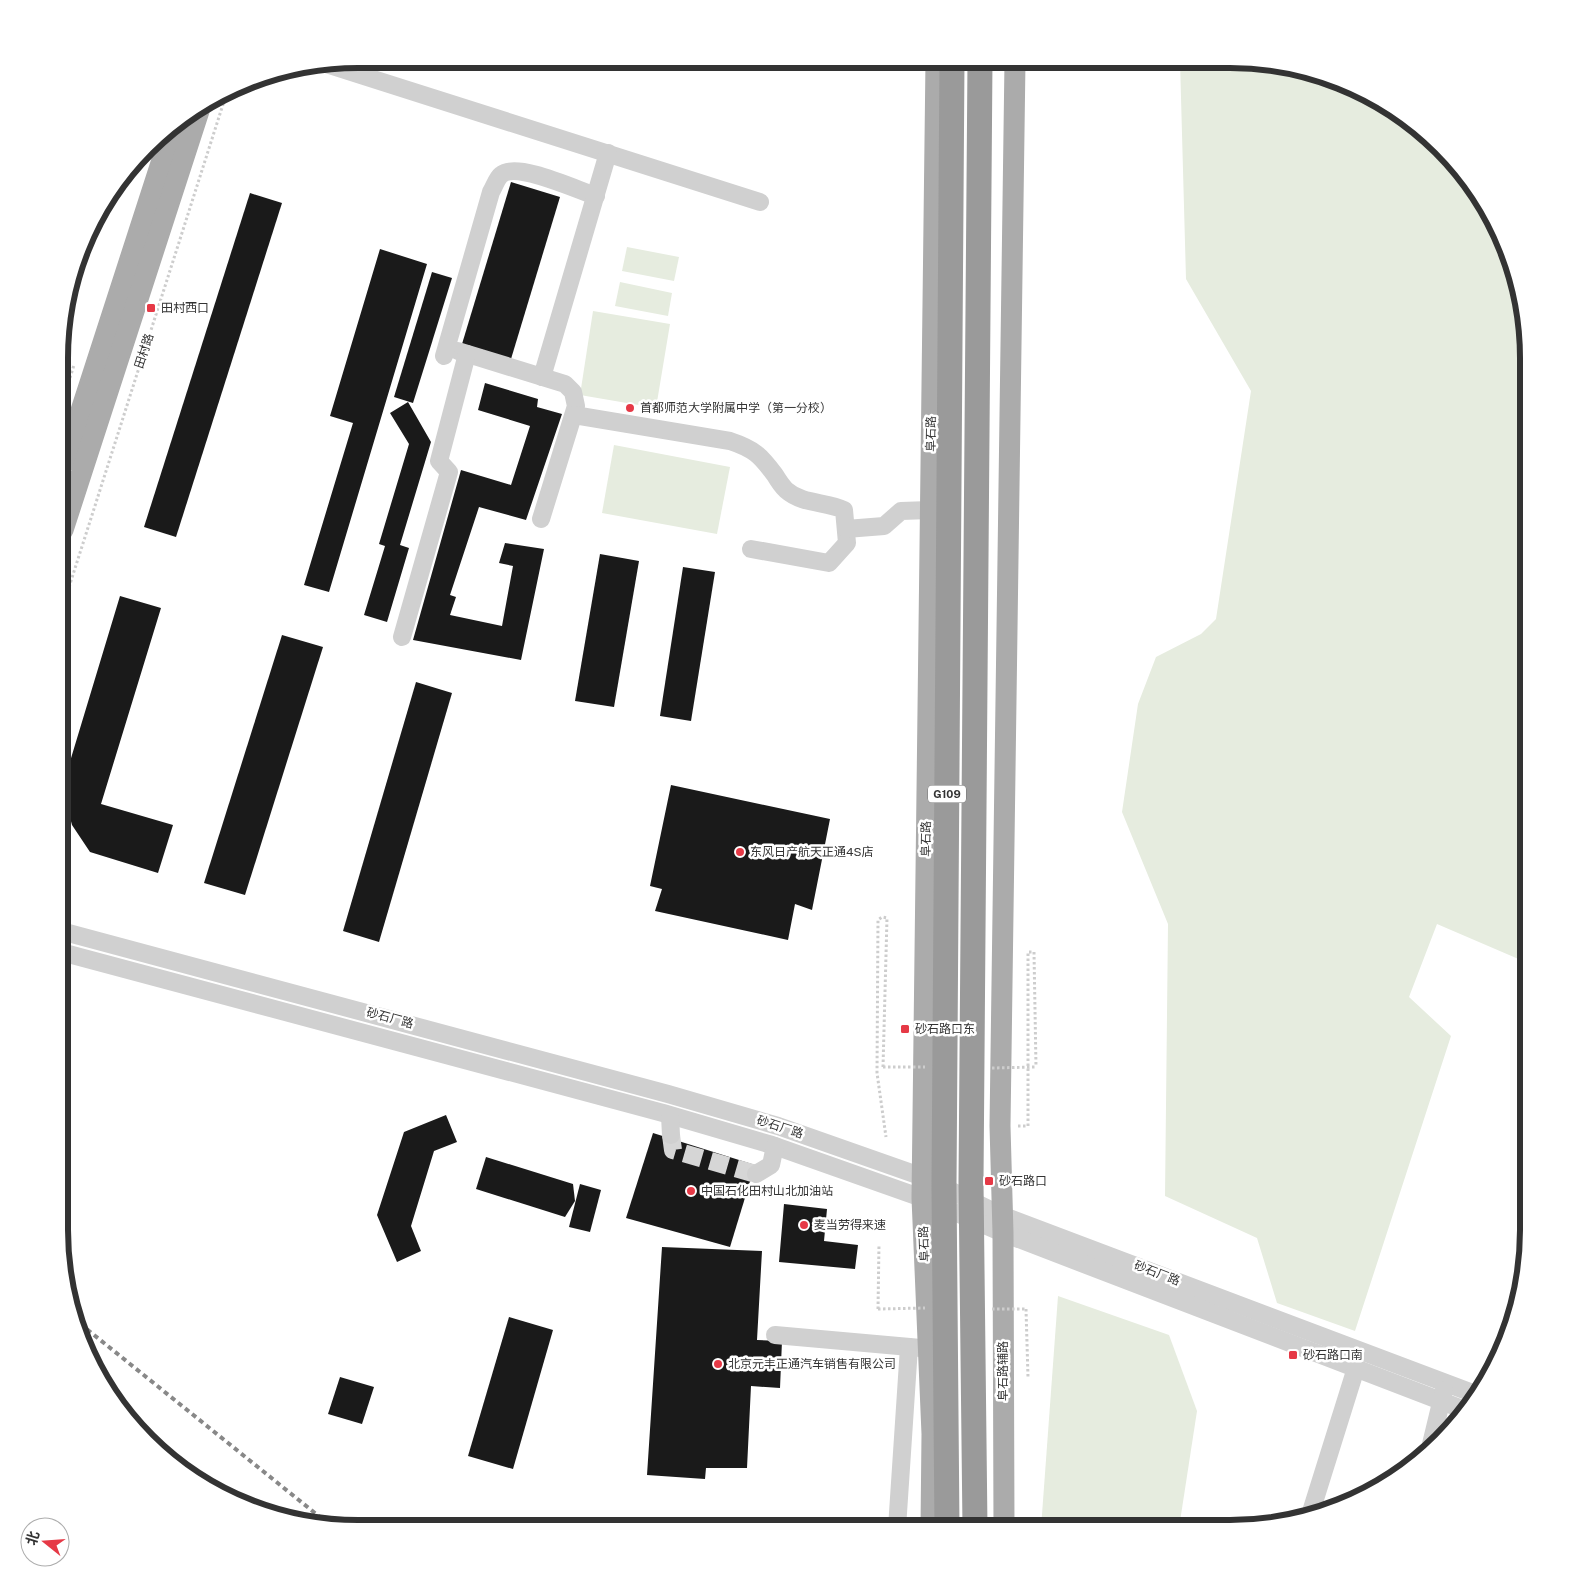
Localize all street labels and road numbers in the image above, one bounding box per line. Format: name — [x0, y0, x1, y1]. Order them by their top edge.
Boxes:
street label: 田村路 — [132, 332, 156, 370]
street label: 阜石路 — [924, 416, 938, 452]
road number: G109 — [928, 786, 966, 802]
street label: 阜石路 — [919, 821, 933, 857]
street label: 砂石厂路 — [365, 1005, 415, 1031]
street label: 砂石厂路 — [755, 1113, 805, 1141]
street label: 阜石路 — [916, 1226, 932, 1262]
street label: 砂石厂路 — [1132, 1258, 1182, 1288]
street label: 阜石路辅路 — [996, 1341, 1010, 1401]

